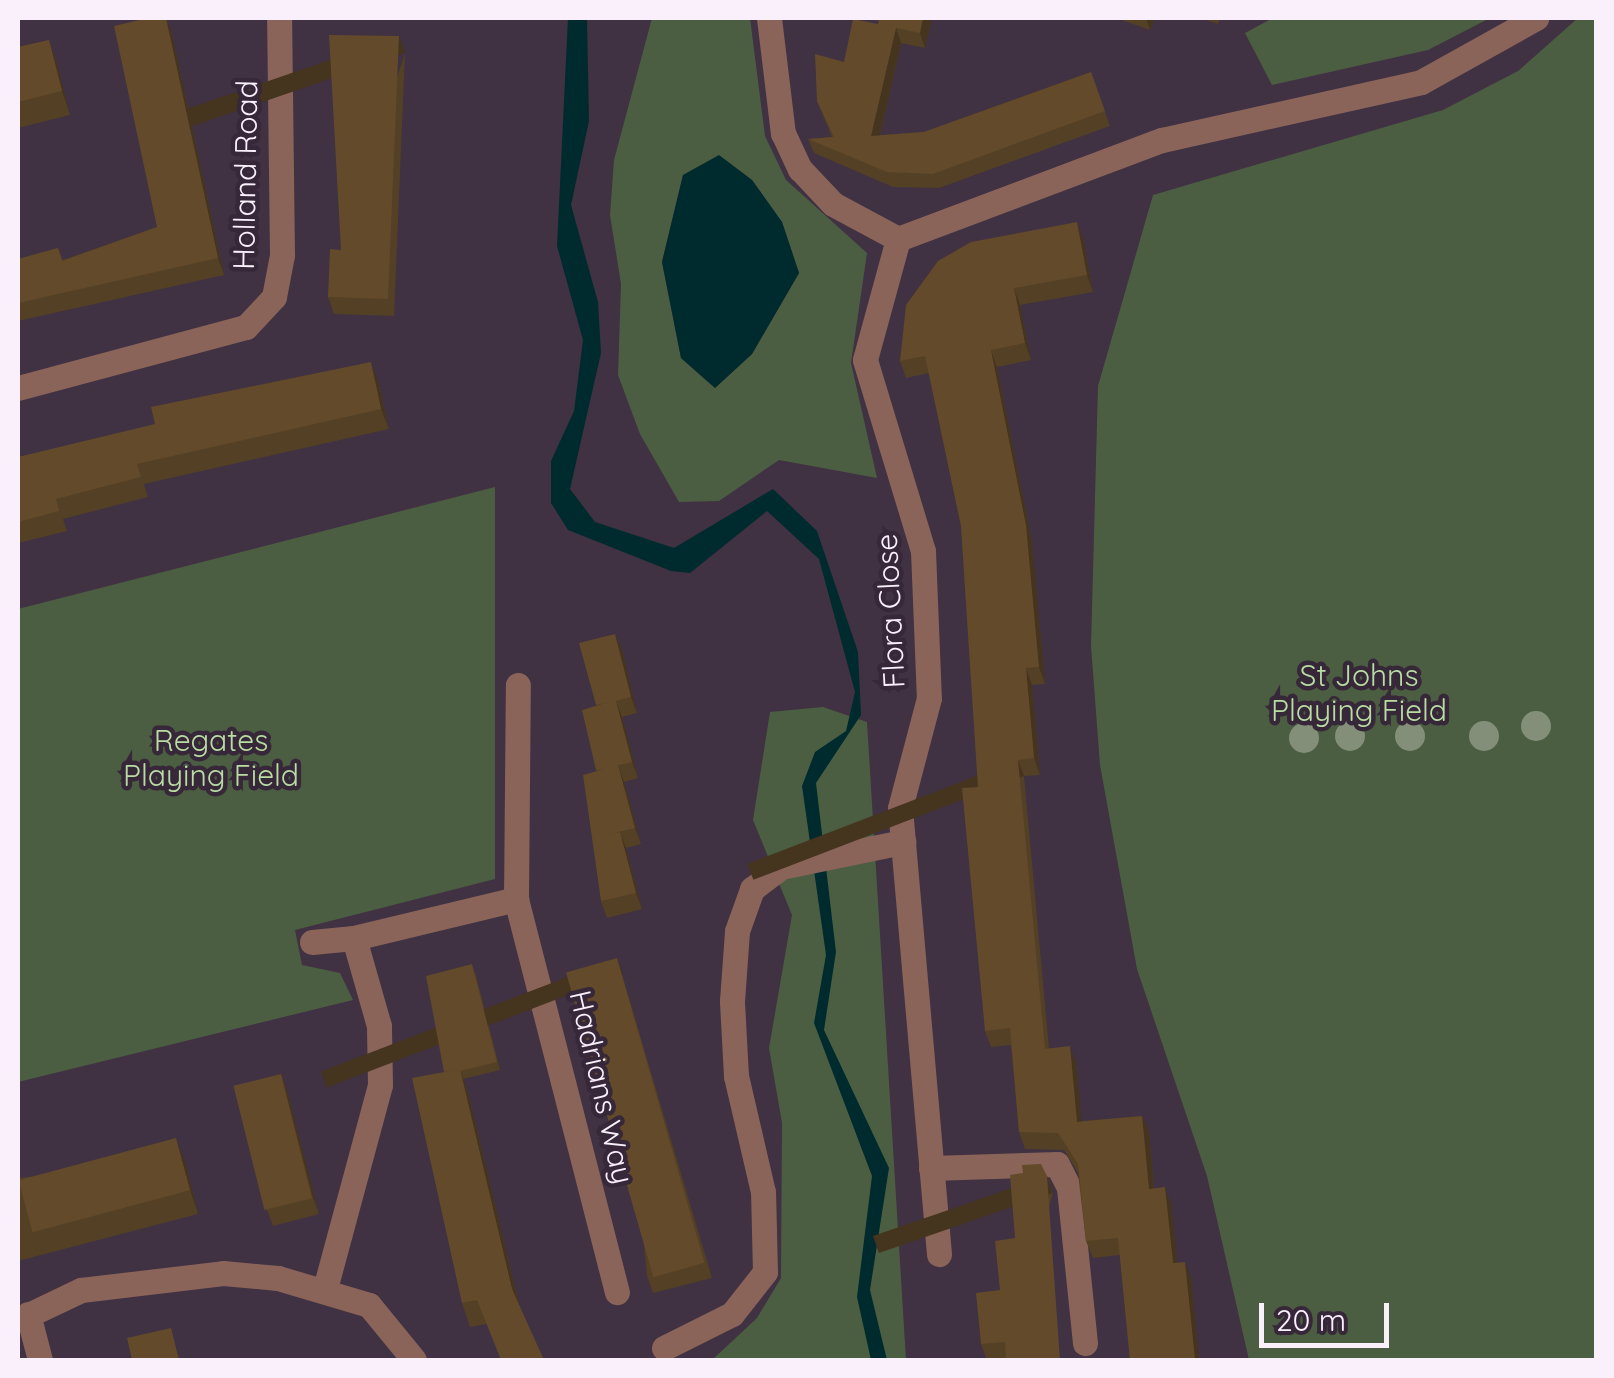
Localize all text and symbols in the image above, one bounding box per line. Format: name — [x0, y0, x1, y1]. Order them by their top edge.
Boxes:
street label: Holland Road — [225, 80, 265, 270]
street label: Flora Close — [868, 533, 912, 689]
park label: St Johns Playing Field — [1271, 657, 1447, 728]
park label: Regates Playing Field — [123, 722, 299, 792]
street label: Hadrians Way — [562, 987, 642, 1187]
scale bar — [1264, 1283, 1394, 1345]
text: 20 m — [1276, 1301, 1346, 1339]

